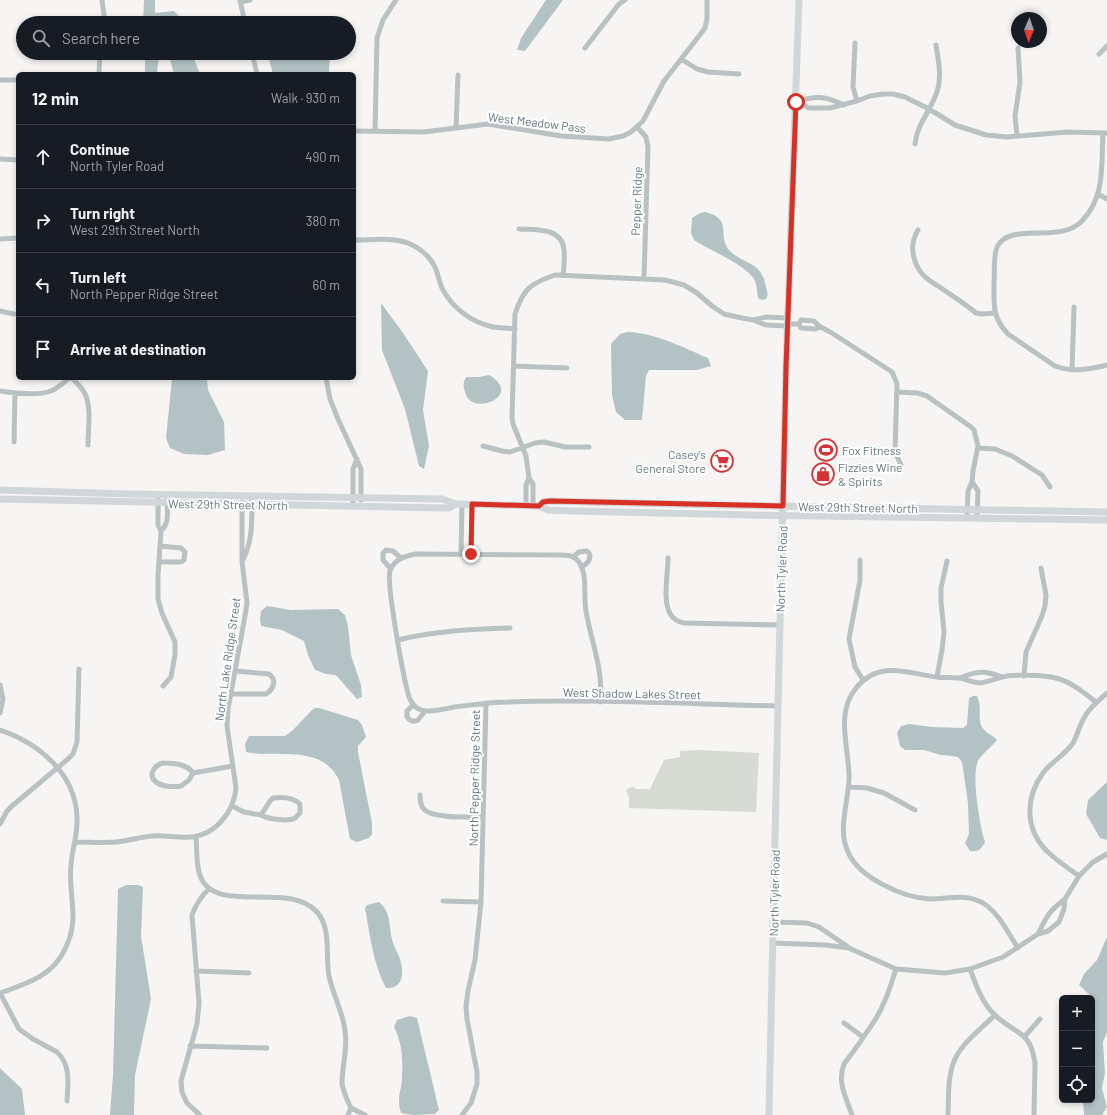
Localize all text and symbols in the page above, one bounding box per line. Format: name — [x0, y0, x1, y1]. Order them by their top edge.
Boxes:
north arrow — [1011, 12, 1047, 48]
search box — [16, 16, 356, 60]
icon: search — [30, 27, 52, 49]
text: Search here — [62, 29, 140, 47]
text: 12 min — [32, 88, 79, 108]
text: Walk · 930 m — [271, 90, 340, 106]
route start — [787, 93, 805, 111]
street label: West Meadow Pass — [487, 109, 587, 135]
text: Continue — [70, 140, 130, 158]
icon: ahead — [32, 146, 54, 168]
text: 490 m — [305, 149, 340, 165]
text: North Tyler Road — [70, 158, 164, 174]
street label: Pepper Ridge — [628, 166, 644, 236]
text: Turn right — [70, 204, 135, 222]
icon: right — [32, 210, 54, 232]
text: 380 m — [306, 213, 340, 229]
text: West 29th Street North — [70, 222, 200, 238]
text: Turn left — [70, 268, 126, 286]
icon: left — [32, 274, 54, 296]
text: 60 m — [313, 277, 340, 293]
text: North Pepper Ridge Street — [70, 286, 218, 302]
icon: arrive — [32, 338, 54, 360]
text: Arrive at destination — [70, 340, 206, 358]
sports icon: Fox Fitness — [813, 437, 839, 463]
place label: Fox Fitness — [842, 443, 901, 457]
place label: Casey's General Store — [635, 447, 706, 475]
supermarket icon: Casey's General Store — [709, 448, 735, 474]
place label: Fizzies Wine & Spirits — [838, 460, 902, 488]
shop icon: Fizzies Wine & Spirits — [810, 461, 836, 487]
street label: West 29th Street North — [168, 496, 288, 512]
street label: West 29th Street North — [798, 499, 918, 515]
street label: North Tyler Road — [772, 525, 790, 613]
route end — [462, 545, 480, 563]
street label: North Lake Ridge Street — [211, 596, 243, 722]
street label: West Shadow Lakes Street — [563, 685, 701, 701]
street label: North Pepper Ridge Street — [466, 709, 482, 847]
street label: North Tyler Road — [766, 849, 782, 937]
map controls — [1059, 995, 1095, 1103]
button: + — [1059, 995, 1095, 1031]
button: − — [1059, 1031, 1095, 1067]
button: locate — [1059, 1067, 1095, 1103]

